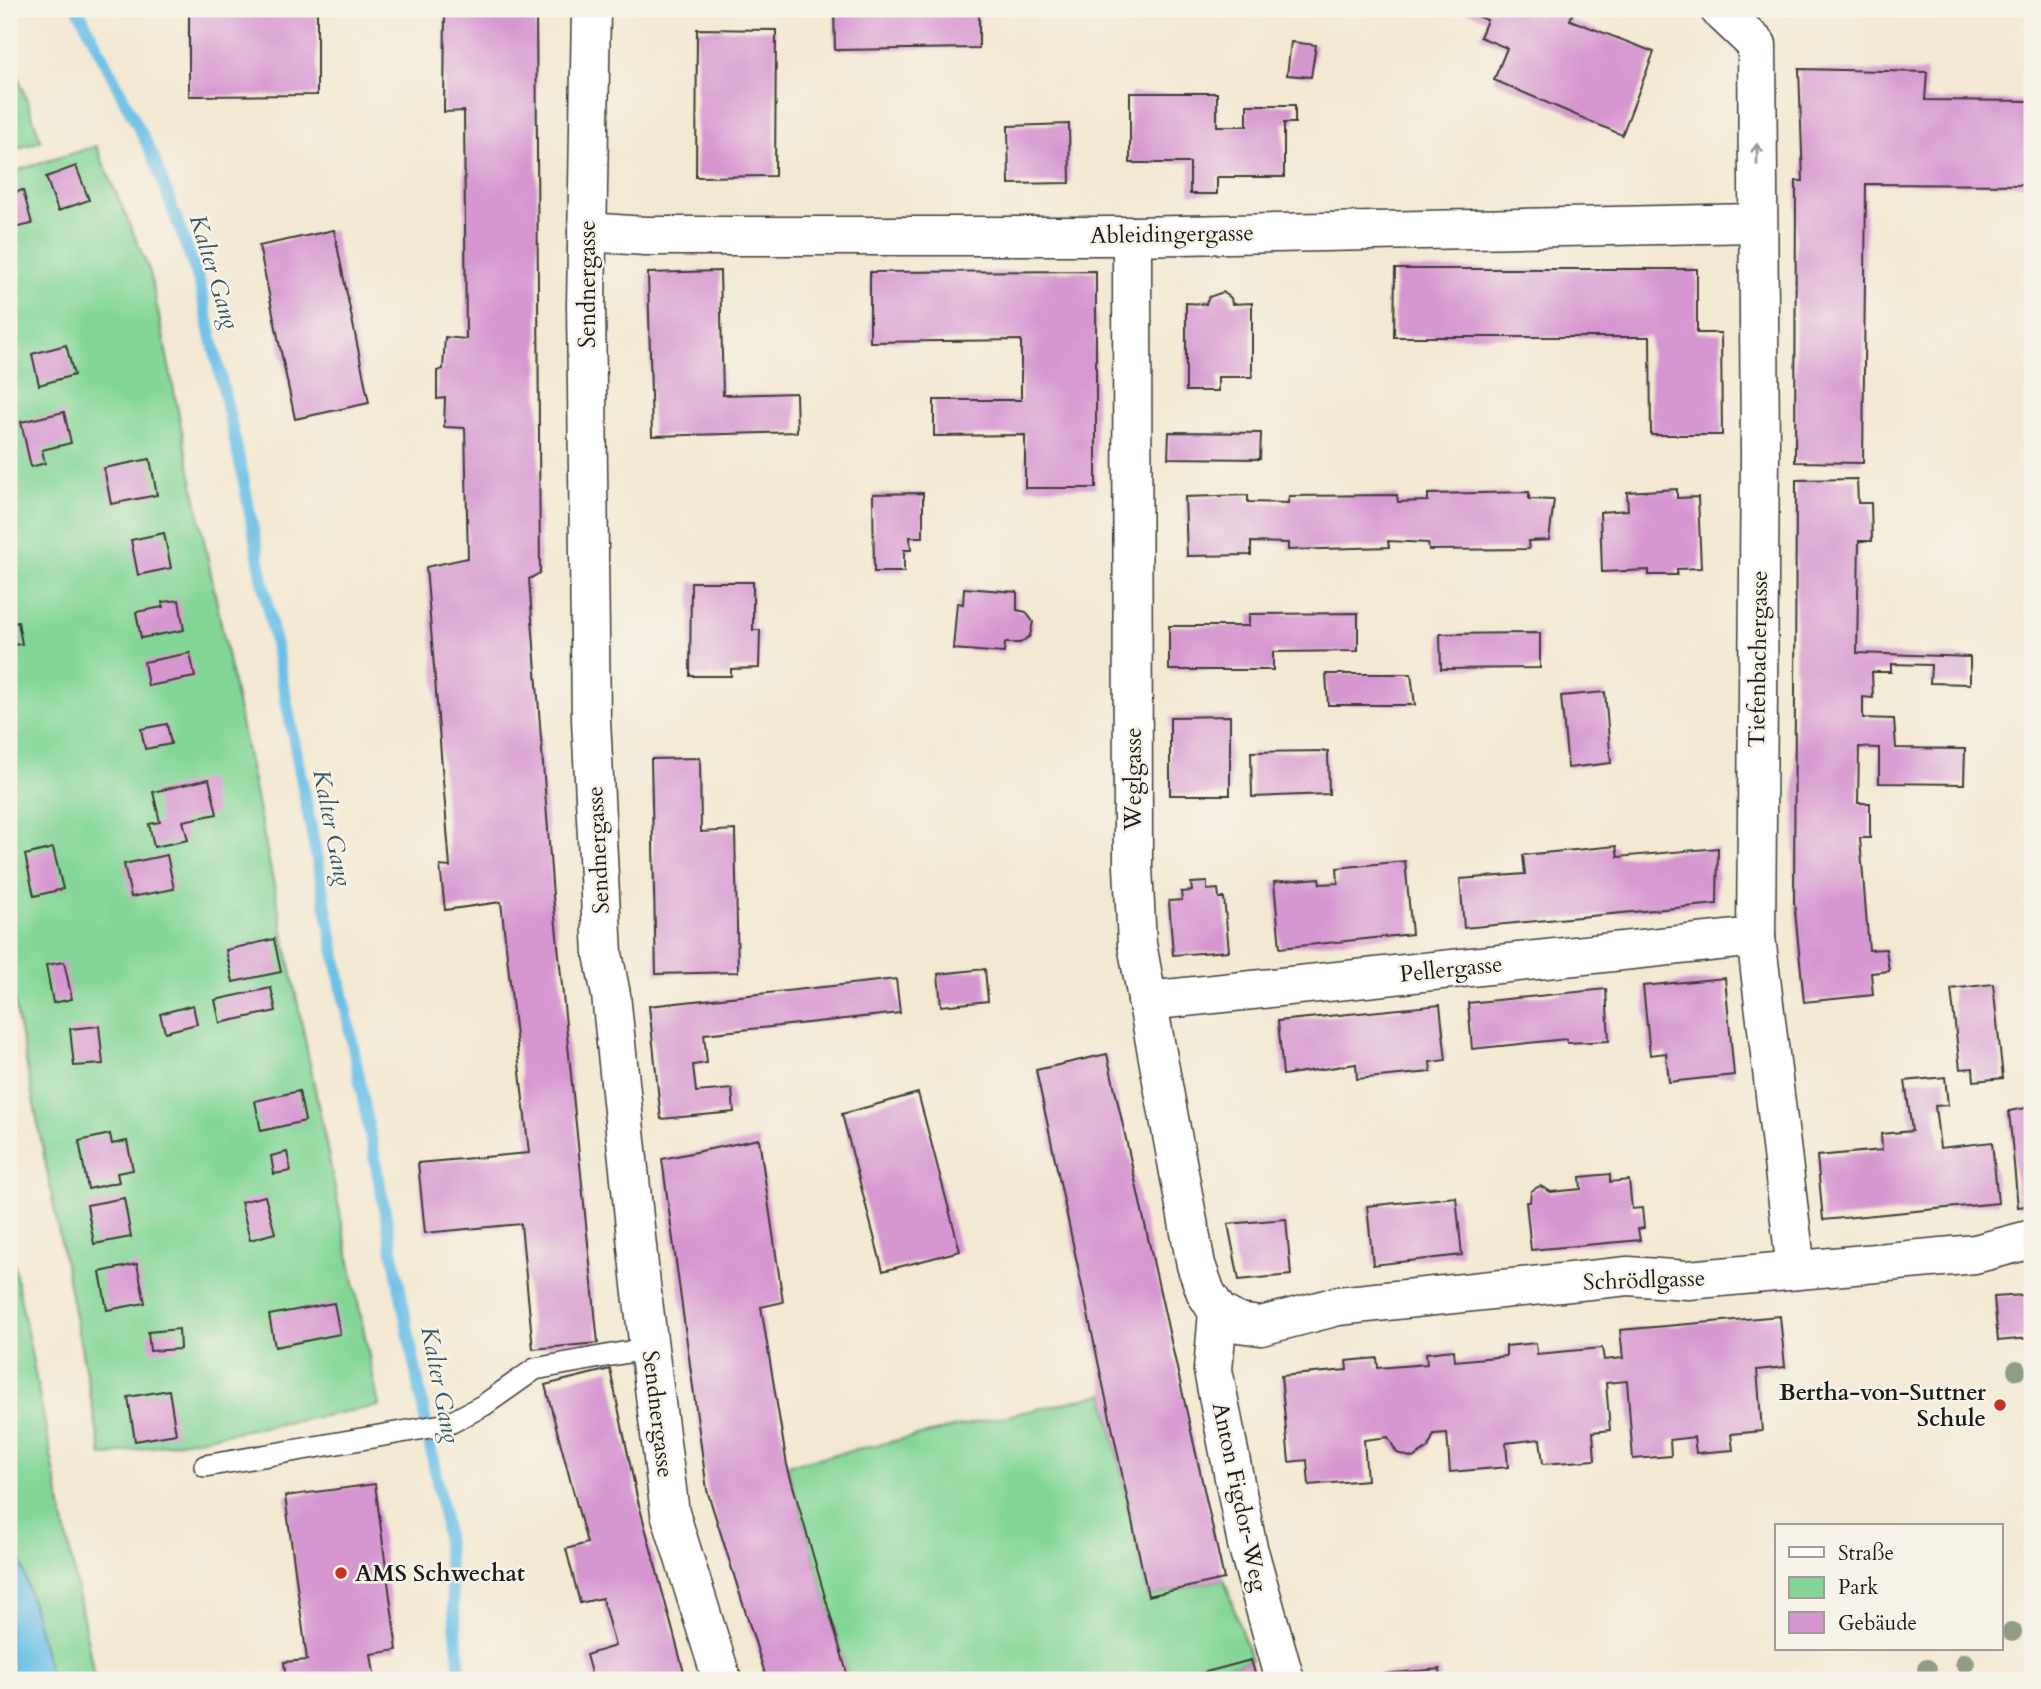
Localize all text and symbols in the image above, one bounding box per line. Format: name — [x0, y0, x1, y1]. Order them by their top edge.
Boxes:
one-way arrow — [1750, 143, 1764, 166]
water label: Kalter Gang — [181, 211, 247, 334]
street label: Ableidingergasse — [1090, 217, 1254, 251]
street label: Sendnergasse — [572, 220, 603, 348]
street label: Tiefenbachergasse — [1741, 570, 1775, 748]
street label: Weglgasse — [1118, 727, 1149, 832]
water label: Kalter Gang — [305, 767, 360, 890]
street label: Sendnergasse — [579, 785, 617, 915]
street label: Pellergasse — [1398, 948, 1504, 990]
street label: Schrödlgasse — [1582, 1262, 1706, 1298]
water label: Kalter Gang — [413, 1324, 468, 1447]
street label: Sendnergasse — [635, 1349, 681, 1479]
place label: Bertha-von-Suttner Schule — [1779, 1377, 1987, 1434]
marker: Bertha-von-Suttner Schule — [1992, 1397, 2008, 1413]
street label: Anton Figdor-Weg — [1205, 1399, 1275, 1595]
legend — [1775, 1524, 2002, 1650]
text: Straße — [1838, 1539, 1894, 1568]
place label: AMS Schwechat — [355, 1558, 525, 1589]
marker: AMS Schwechat — [333, 1565, 349, 1581]
text: Park — [1838, 1573, 1879, 1602]
text: Gebäude — [1838, 1609, 1917, 1638]

